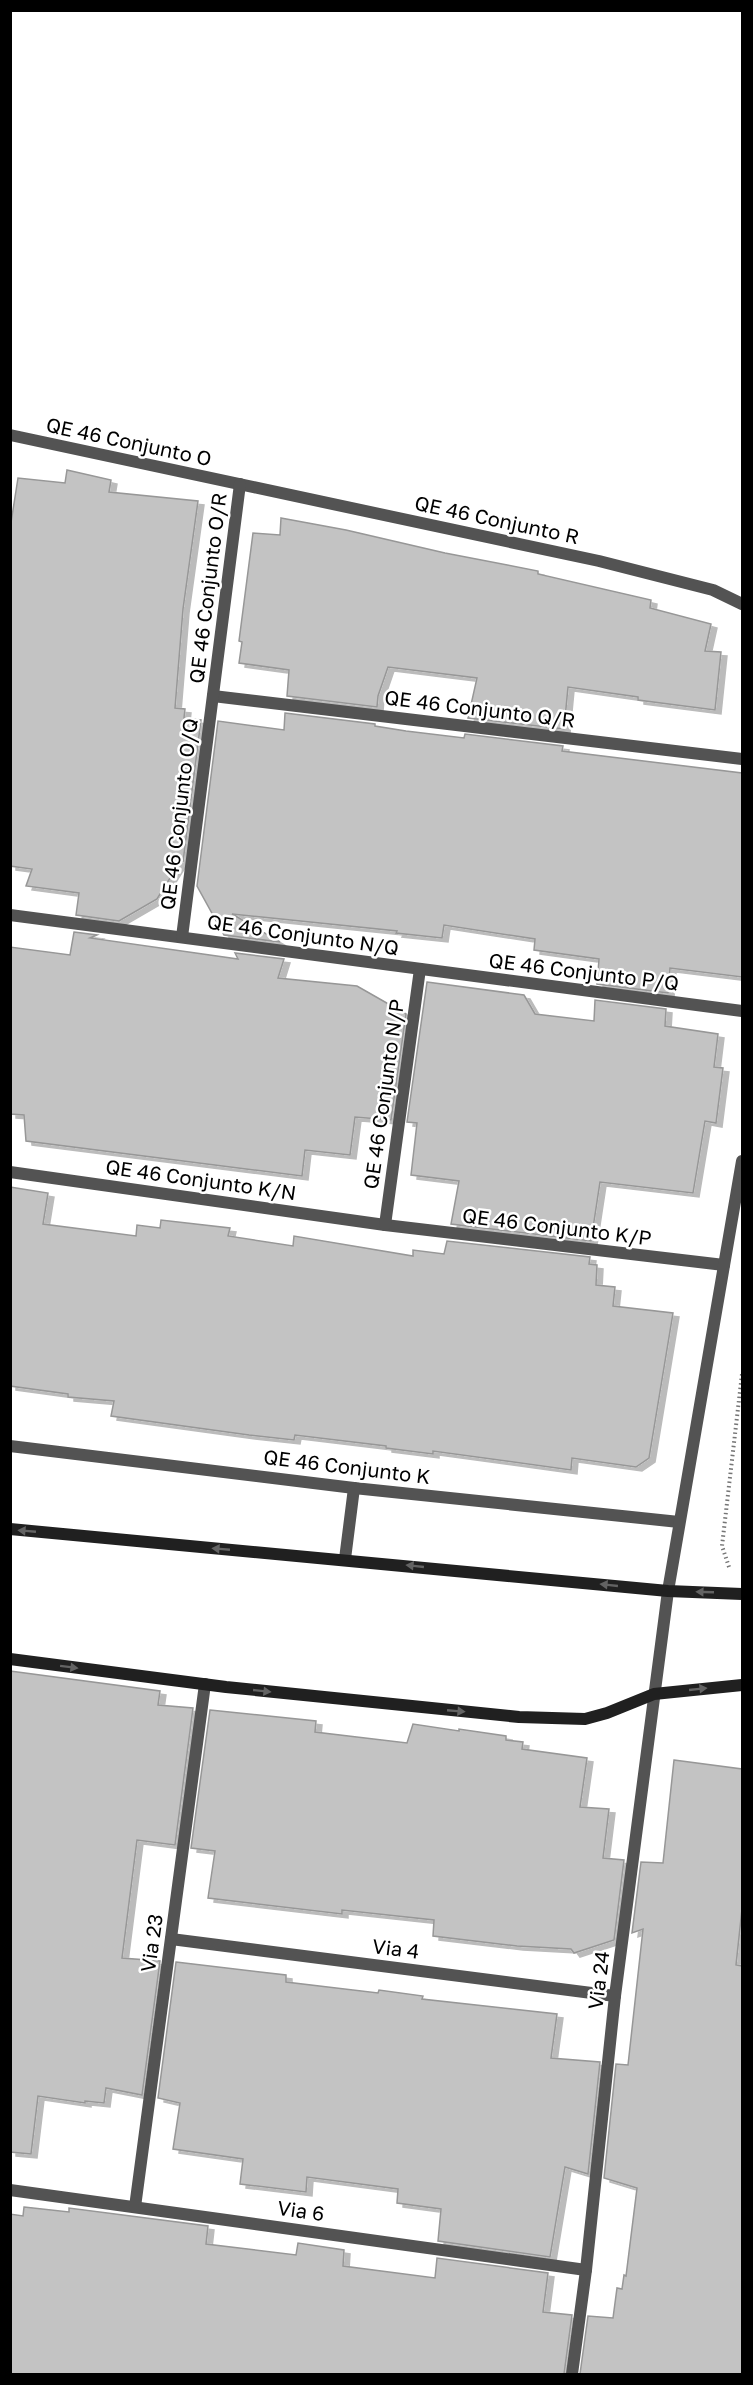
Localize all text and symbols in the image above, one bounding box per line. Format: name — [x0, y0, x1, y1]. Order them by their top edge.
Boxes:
street label: QE 46 Conjunto O — [44, 412, 214, 470]
street label: QE 46 Conjunto R — [413, 490, 581, 548]
street label: QE 46 Conjunto O/R — [183, 491, 231, 685]
street label: QE 46 Conjunto Q/R — [383, 684, 577, 732]
street label: QE 46 Conjunto O/Q — [154, 717, 202, 911]
street label: QE 46 Conjunto N/Q — [206, 909, 400, 959]
street label: QE 46 Conjunto P/Q — [488, 947, 680, 995]
street label: QE 46 Conjunto N/P — [358, 997, 408, 1191]
street label: QE 46 Conjunto K/N — [104, 1154, 298, 1204]
street label: QE 46 Conjunto K/P — [461, 1202, 653, 1250]
street label: QE 46 Conjunto K — [262, 1444, 432, 1488]
one-way arrow — [17, 1526, 36, 1536]
one-way arrow — [211, 1544, 230, 1554]
one-way arrow — [406, 1561, 425, 1571]
one-way arrow — [600, 1580, 619, 1590]
one-way arrow — [696, 1588, 715, 1597]
one-way arrow — [59, 1662, 78, 1672]
one-way arrow — [689, 1684, 708, 1694]
one-way arrow — [253, 1686, 272, 1696]
one-way arrow — [446, 1706, 465, 1716]
street label: Via 23 — [135, 1912, 167, 1974]
street label: Via 4 — [371, 1933, 421, 1963]
street label: Via 24 — [583, 1949, 613, 2011]
street label: Via 6 — [276, 2195, 326, 2225]

